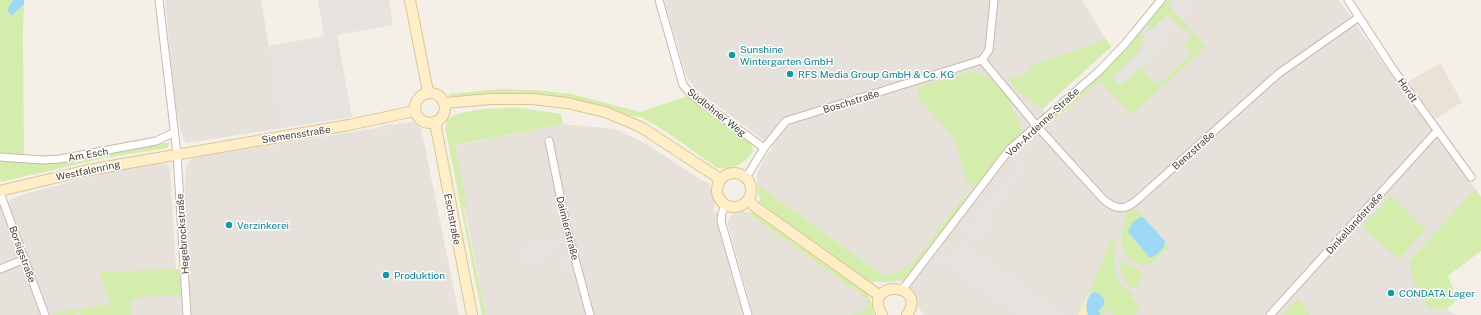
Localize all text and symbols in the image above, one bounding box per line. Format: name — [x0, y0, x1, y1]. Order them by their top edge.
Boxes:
place label: Sunshine Wintergarten GmbH — [740, 43, 833, 67]
marker: Sunshine Wintergarten GmbH — [727, 50, 737, 60]
place label: RFS Media Group GmbH & Co. KG — [798, 68, 954, 80]
marker: RFS Media Group GmbH & Co. KG — [785, 69, 795, 79]
street label: Hordt — [1395, 76, 1421, 105]
street label: Südlohner Weg — [685, 85, 749, 139]
street label: Von-Ardenne-Straße — [1003, 85, 1081, 159]
street label: Boschstraße — [821, 87, 881, 115]
street label: Siemensstraße — [261, 123, 332, 145]
street label: Benzstraße — [1169, 128, 1217, 172]
street label: Am Esch — [67, 145, 109, 163]
street label: Westfalenring — [55, 157, 121, 183]
street label: Dinkellandstraße — [1323, 189, 1385, 256]
street label: Eschstraße — [442, 192, 464, 246]
street label: Hegebrockstraße — [173, 193, 191, 275]
street label: Daimlerstraße — [554, 195, 582, 262]
place label: Verzinkerei — [237, 219, 289, 231]
marker: Verzinkerei — [224, 220, 234, 230]
street label: Borsigstraße — [7, 224, 39, 284]
place label: Produktion — [394, 269, 445, 281]
marker: Produktion — [381, 270, 391, 280]
place label: CONDATA Lager — [1399, 287, 1475, 299]
marker: CONDATA Lager — [1386, 288, 1396, 298]

